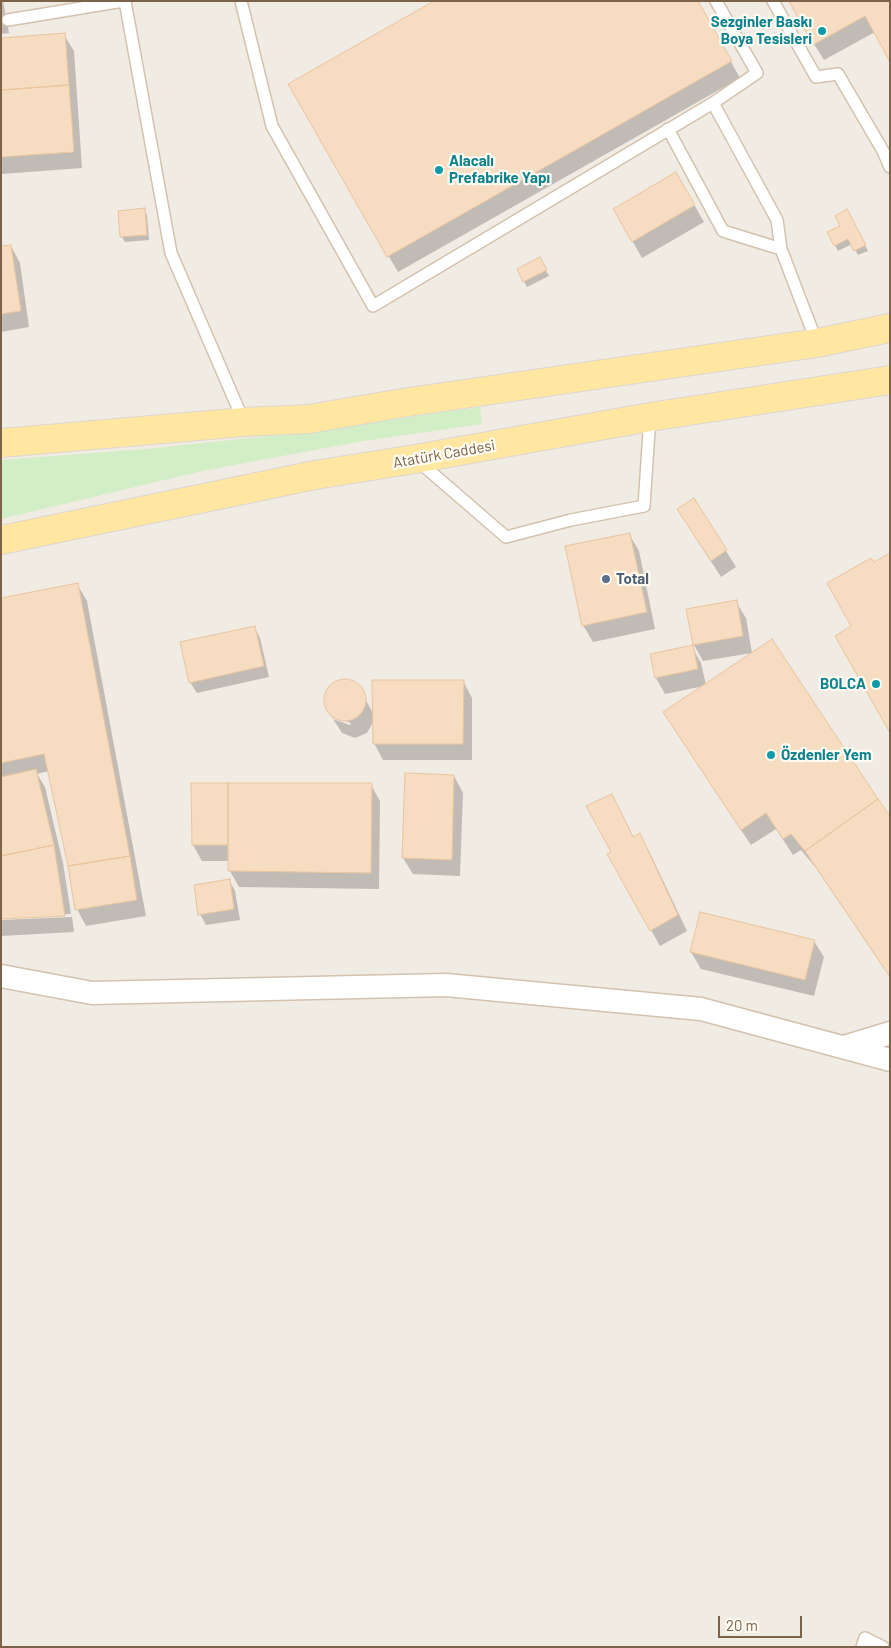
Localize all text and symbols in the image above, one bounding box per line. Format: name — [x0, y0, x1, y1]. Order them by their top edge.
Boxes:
place label: Sezginler Baskı Boya Tesisleri — [711, 13, 812, 48]
marker: Sezginler Baskı Boya Tesisleri — [816, 25, 828, 37]
place label: Alacalı Prefabrike Yapı — [449, 152, 550, 187]
marker: Alacalı Prefabrike Yapı — [433, 164, 445, 176]
street label: Atatürk Caddesi — [391, 436, 497, 472]
place label: Total — [616, 570, 649, 588]
marker: Total — [600, 573, 612, 585]
place label: BOLCA — [820, 675, 866, 693]
marker: BOLCA — [870, 678, 882, 690]
place label: Özdenler Yem — [781, 746, 871, 764]
marker: Özdenler Yem — [765, 749, 777, 761]
scale bar — [721, 1606, 805, 1638]
text: 20 m — [726, 1616, 758, 1634]

